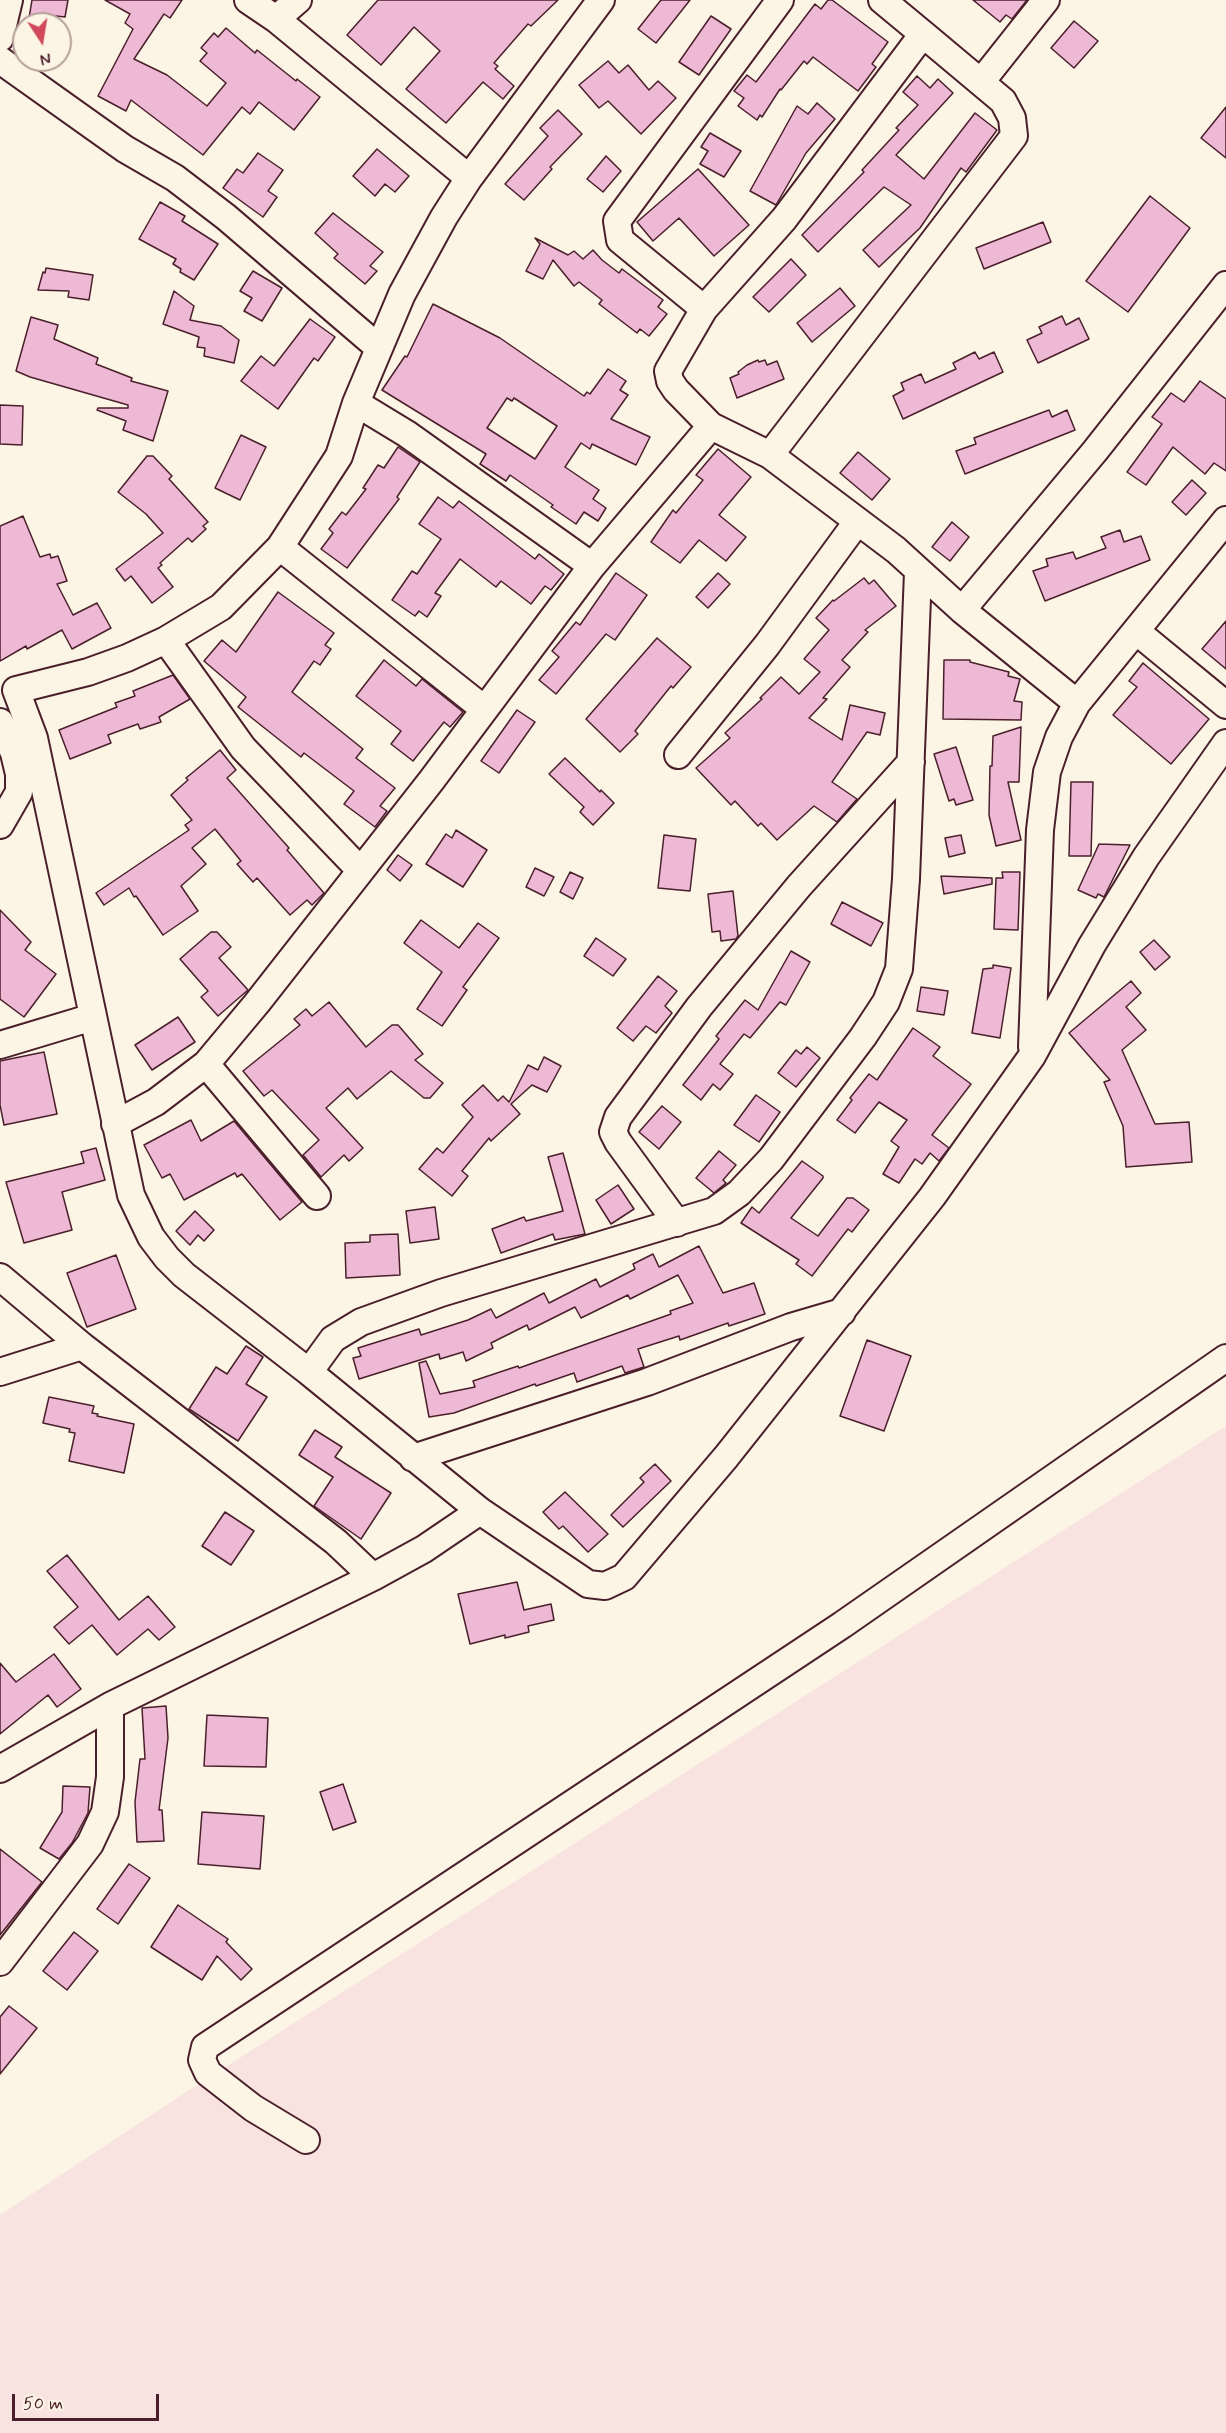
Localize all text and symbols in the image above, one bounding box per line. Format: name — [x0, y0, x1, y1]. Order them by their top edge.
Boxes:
north arrow — [12, 12, 72, 72]
text: N — [38, 47, 53, 70]
scale bar — [15, 2382, 162, 2420]
text: 50 m — [23, 2392, 63, 2416]

